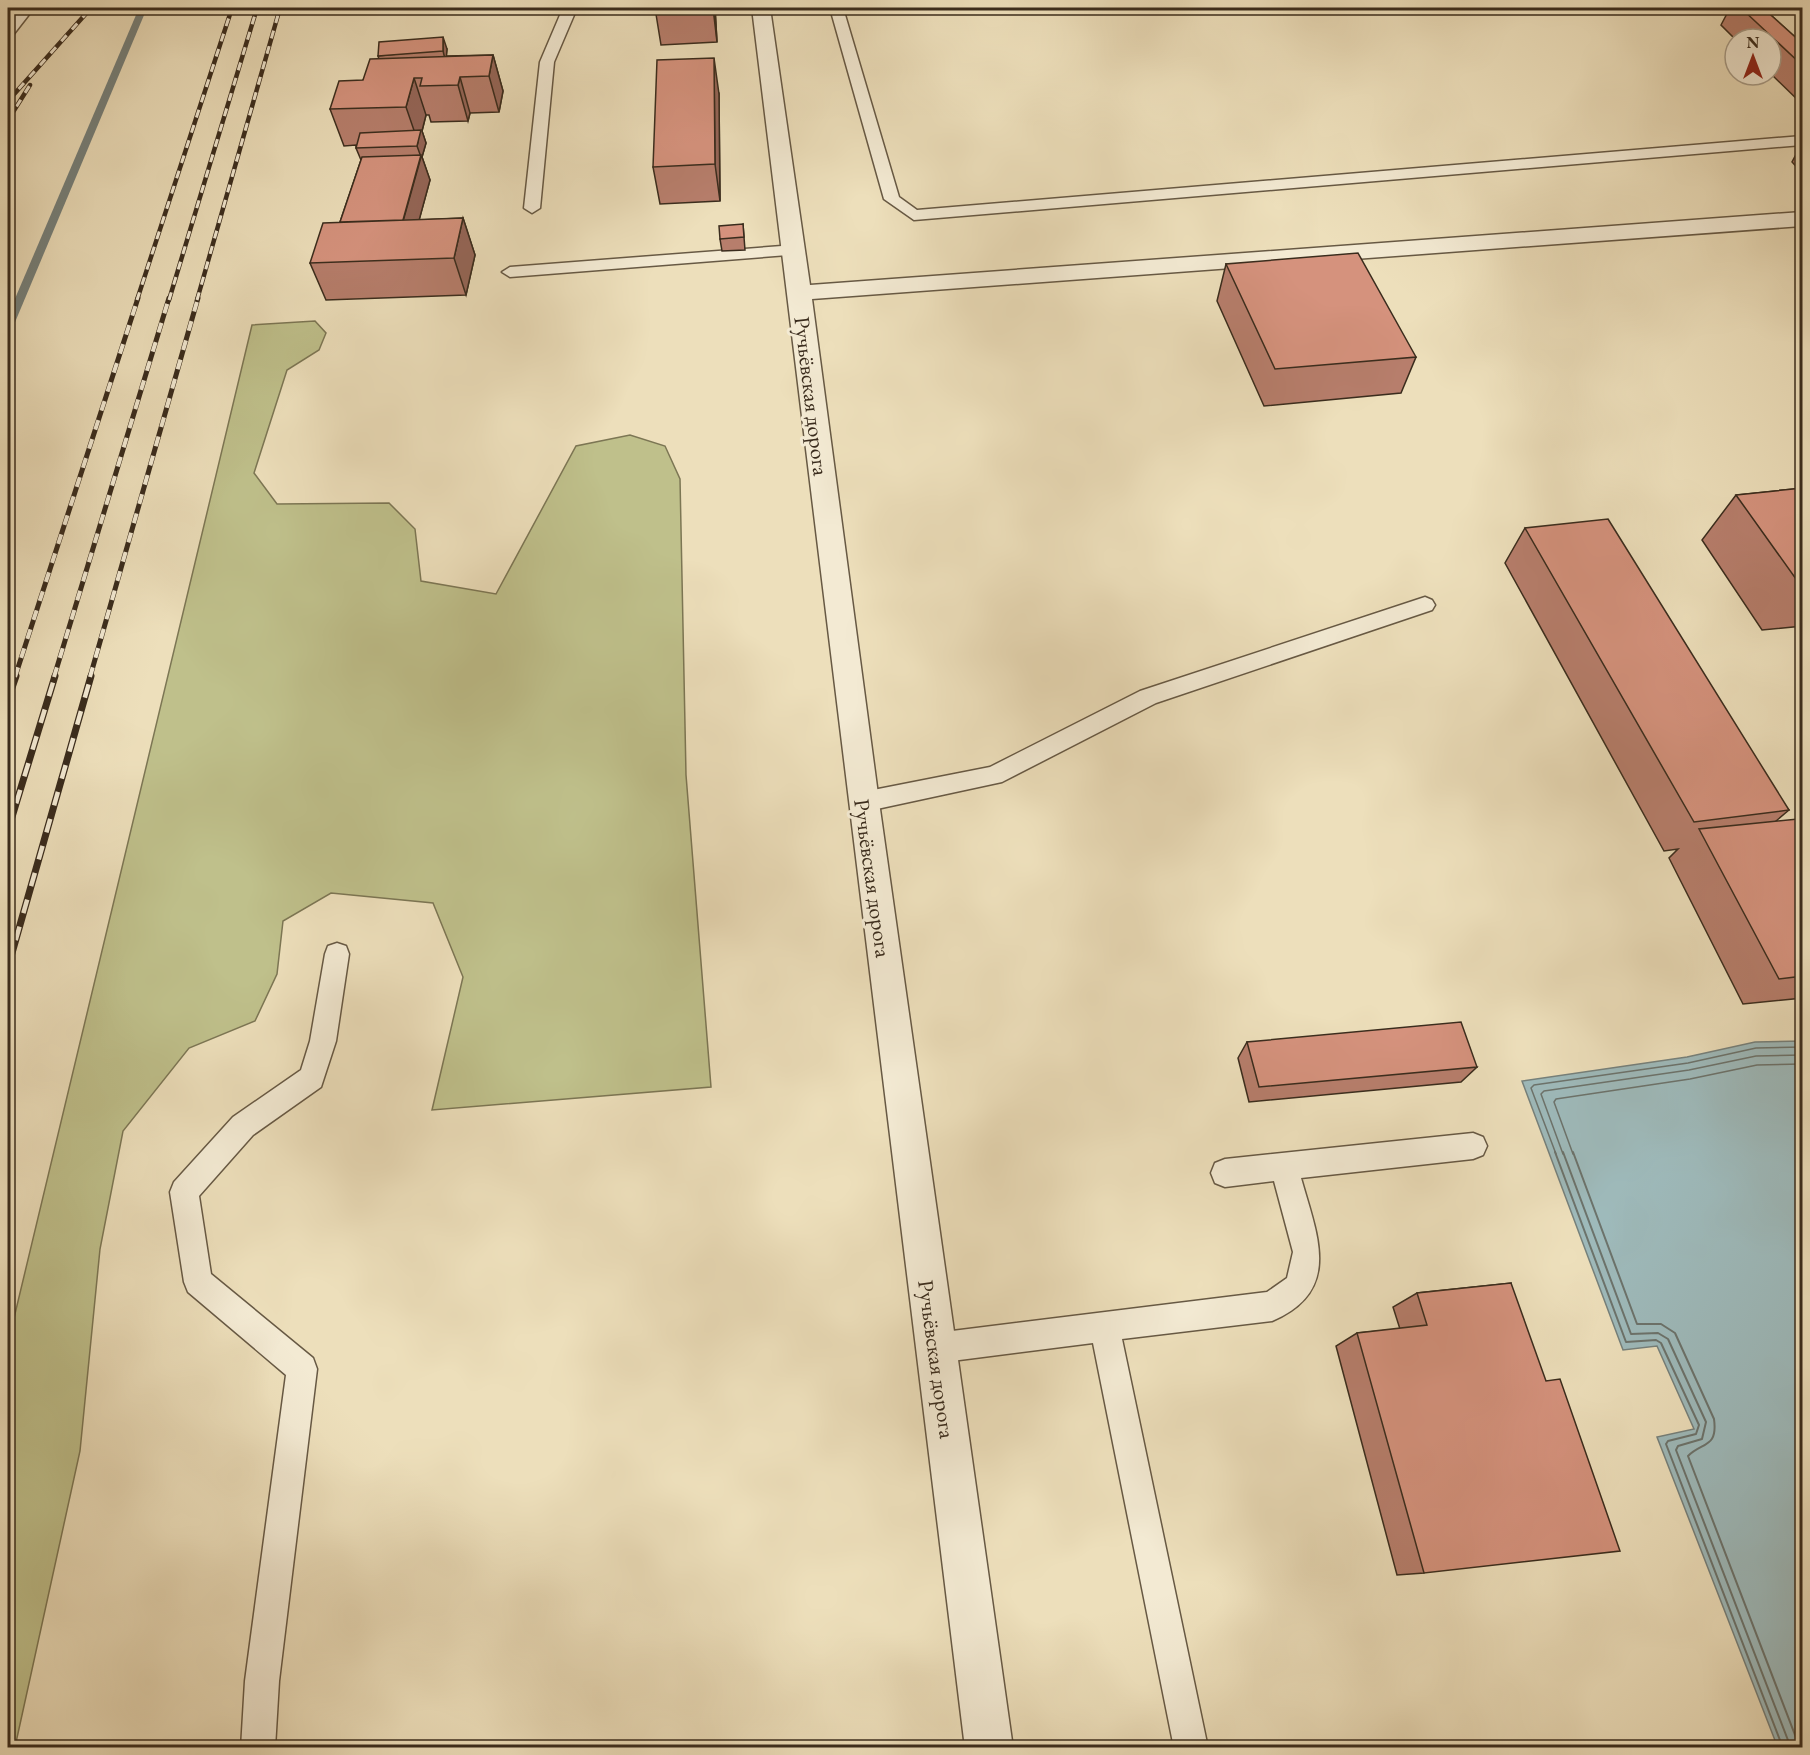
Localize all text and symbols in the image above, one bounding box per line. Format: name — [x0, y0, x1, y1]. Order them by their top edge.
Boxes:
north arrow — [1723, 27, 1783, 87]
text: N — [1747, 32, 1760, 53]
street label: Ручьёвская дорога — [787, 315, 836, 477]
street label: Ручьёвская дорога — [847, 797, 898, 960]
street label: Ручьёвская дорога — [911, 1278, 962, 1441]

